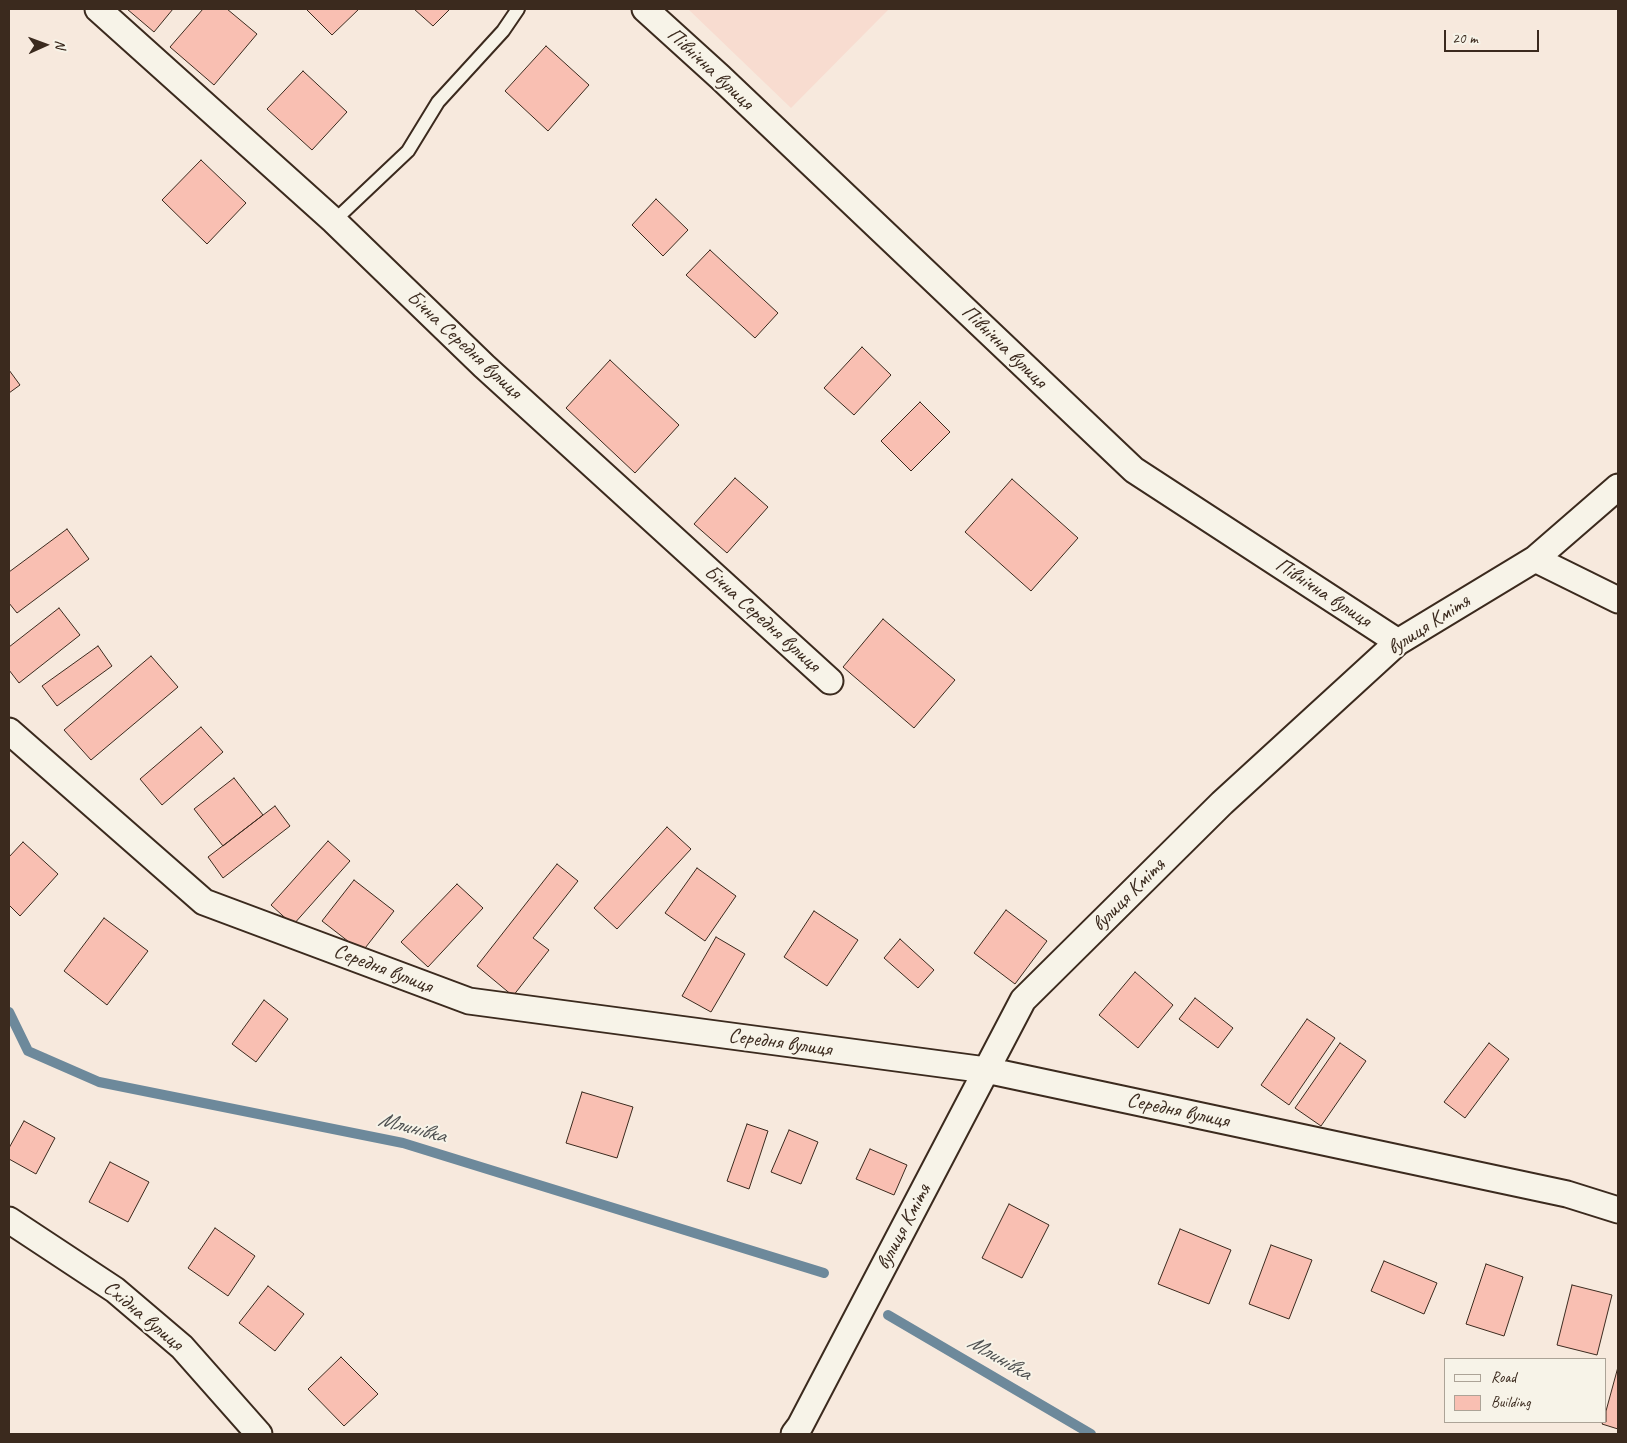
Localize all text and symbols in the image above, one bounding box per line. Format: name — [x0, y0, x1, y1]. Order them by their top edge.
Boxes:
north arrow — [20, 20, 70, 70]
scale bar — [1447, 20, 1542, 52]
street label: Північна вулиця — [661, 22, 759, 116]
text: 20 m — [1452, 29, 1478, 48]
text: N — [52, 40, 69, 49]
street label: Бічна Середня вулиця — [401, 285, 527, 405]
street label: Північна вулиця — [956, 300, 1052, 394]
street label: Північна вулиця — [1270, 553, 1376, 633]
street label: Бічна Середня вулиця — [699, 560, 825, 678]
street label: вулиця Кмітя — [1383, 589, 1475, 661]
street label: вулиця Кмітя — [1087, 853, 1171, 937]
street label: Середня вулиця — [330, 939, 436, 999]
street label: Середня вулиця — [727, 1023, 833, 1063]
street label: Середня вулиця — [1125, 1088, 1231, 1134]
water label: Млинівка — [375, 1106, 449, 1150]
street label: вулиця Кмітя — [871, 1180, 937, 1274]
street label: Східна вулиця — [98, 1275, 188, 1357]
water label: Млинівка — [963, 1329, 1035, 1387]
legend — [1444, 1358, 1607, 1423]
text: Road — [1491, 1368, 1516, 1387]
text: Building — [1491, 1393, 1530, 1412]

